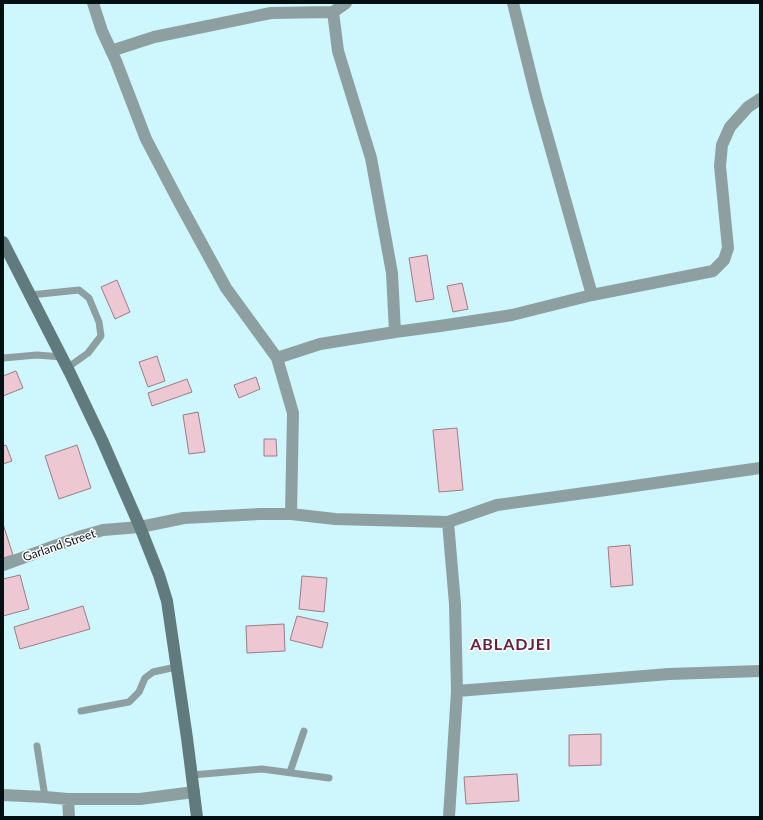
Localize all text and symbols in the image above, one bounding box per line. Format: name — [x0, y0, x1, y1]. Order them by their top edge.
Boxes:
street label: Garland Street — [21, 525, 98, 564]
district label: ABLADJEI — [469, 634, 552, 653]

